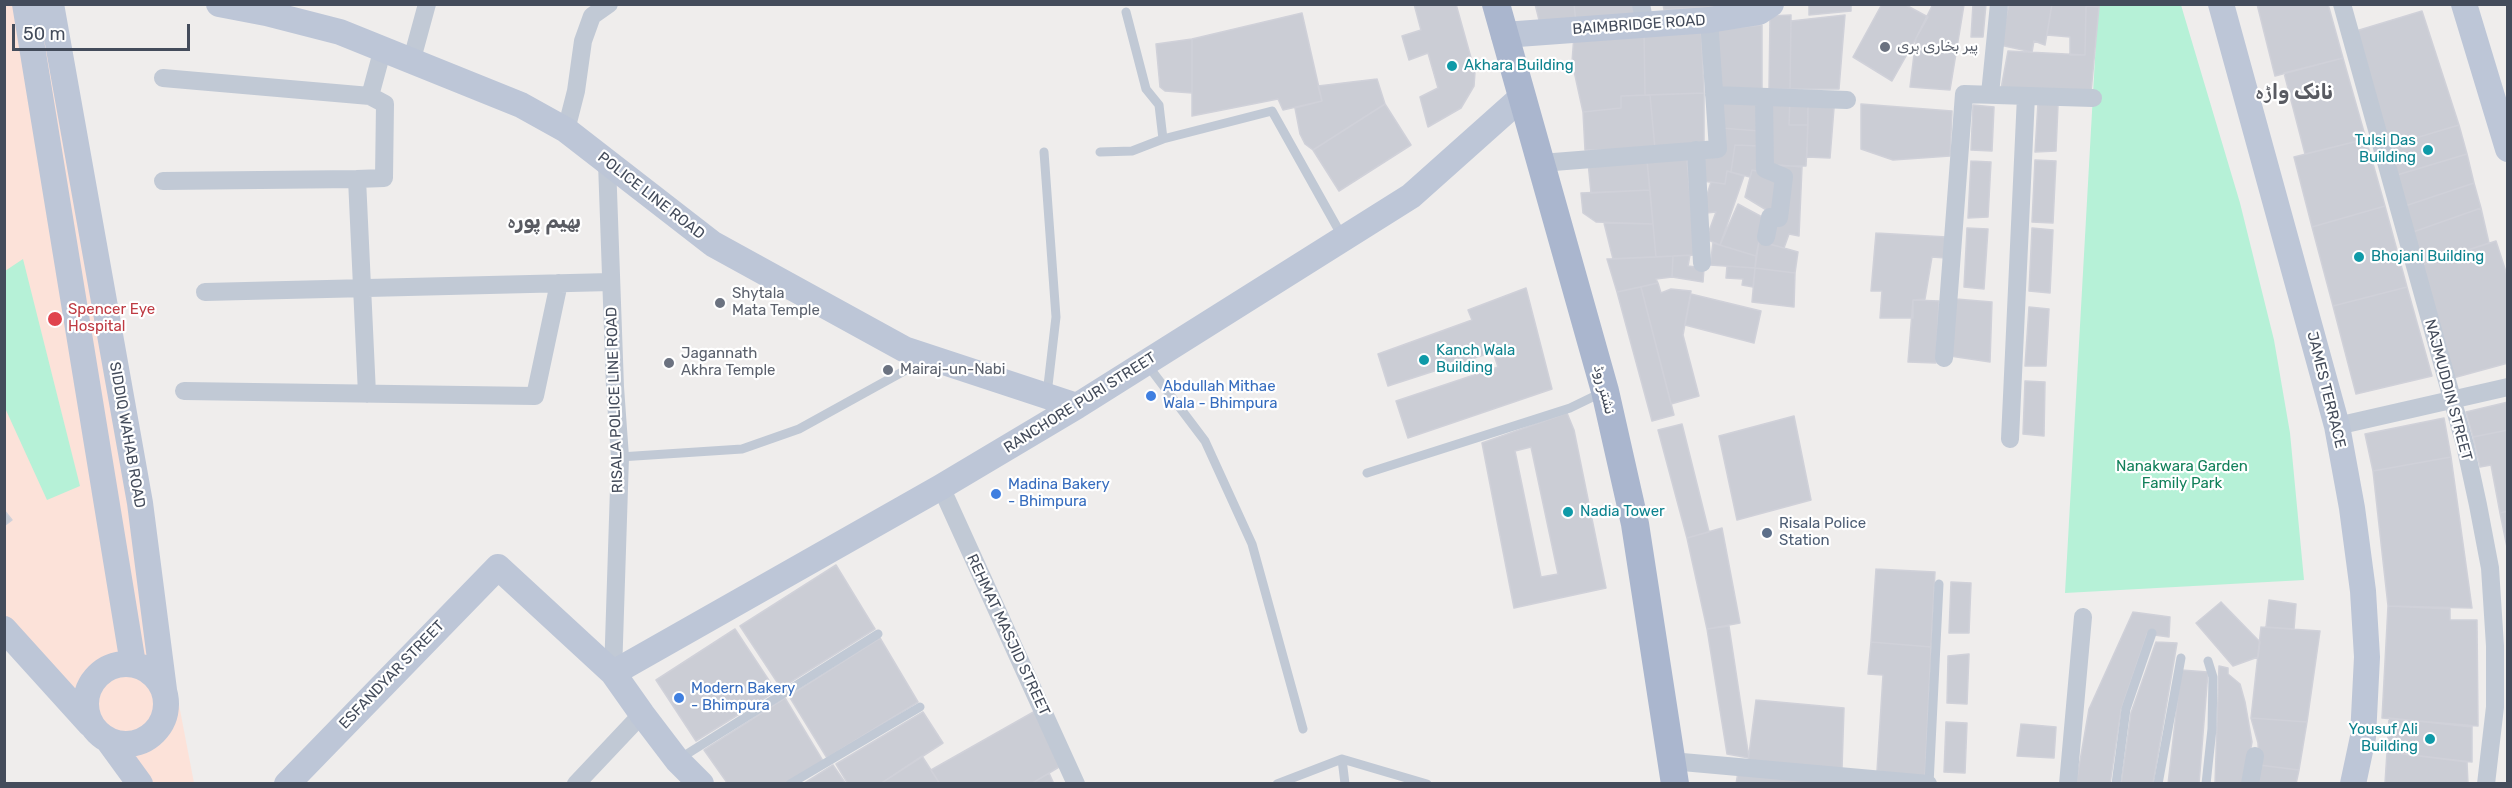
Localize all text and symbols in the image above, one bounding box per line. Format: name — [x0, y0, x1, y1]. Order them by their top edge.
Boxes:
street label: BAIMBRIDGE ROAD — [1572, 11, 1706, 39]
scale bar — [15, 12, 194, 50]
text: 50 m — [23, 23, 66, 45]
place label: پیر بخاری ہری — [1897, 38, 1978, 56]
marker: پیر بخاری ہری — [1878, 40, 1892, 54]
place label: Akhara Building — [1464, 57, 1574, 75]
marker: Akhara Building — [1445, 59, 1459, 73]
district label: نانک واڑہ — [2255, 80, 2333, 106]
place label: Tulsi Das Building — [2355, 132, 2416, 167]
marker: Tulsi Das Building — [2421, 143, 2435, 157]
street label: POLICE LINE ROAD — [594, 149, 708, 243]
district label: بھیم پورہ — [507, 209, 581, 235]
place label: Bhojani Building — [2371, 248, 2484, 266]
marker: Bhojani Building — [2352, 250, 2366, 264]
place label: Shytala Mata Temple — [732, 285, 820, 320]
marker: Shytala Mata Temple — [713, 296, 727, 310]
place label: Spencer Eye Hospital — [68, 301, 155, 336]
street label: RISALA POLICE LINE ROAD — [603, 307, 627, 493]
marker: Spencer Eye Hospital — [46, 310, 64, 328]
street label: NAJMUDDIN STREET — [2420, 317, 2476, 463]
street label: JAMES TERRACE — [2303, 330, 2349, 450]
place label: Kanch Wala Building — [1436, 342, 1515, 377]
place label: Jagannath Akhra Temple — [681, 345, 775, 380]
street label: RANCHORE PURI STREET — [1001, 349, 1159, 457]
marker: Kanch Wala Building — [1417, 353, 1431, 367]
marker: Jagannath Akhra Temple — [662, 356, 676, 370]
street label: SIDDIQ WAHAB ROAD — [105, 360, 149, 510]
place label: Mairaj-un-Nabi — [900, 361, 1005, 379]
marker: Mairaj-un-Nabi — [881, 363, 895, 377]
street label: نشتر روڈ — [1589, 364, 1619, 416]
place label: Abdullah Mithae Wala - Bhimpura — [1163, 378, 1277, 413]
marker: Abdullah Mithae Wala - Bhimpura — [1144, 389, 1158, 403]
park label: Nanakwara Garden Family Park — [2116, 458, 2248, 493]
place label: Madina Bakery - Bhimpura — [1008, 476, 1110, 511]
marker: Madina Bakery - Bhimpura — [989, 487, 1003, 501]
place label: Nadia Tower — [1580, 503, 1665, 521]
marker: Nadia Tower — [1561, 505, 1575, 519]
place label: Risala Police Station — [1779, 515, 1866, 550]
marker: Risala Police Station — [1760, 526, 1774, 540]
street label: REHMAT MASJID STREET — [963, 551, 1053, 719]
street label: ESFANDYAR STREET — [336, 617, 448, 733]
place label: Modern Bakery - Bhimpura — [691, 680, 795, 715]
marker: Modern Bakery - Bhimpura — [672, 691, 686, 705]
place label: Yousuf Ali Building — [2348, 721, 2418, 756]
marker: Yousuf Ali Building — [2423, 732, 2437, 746]

